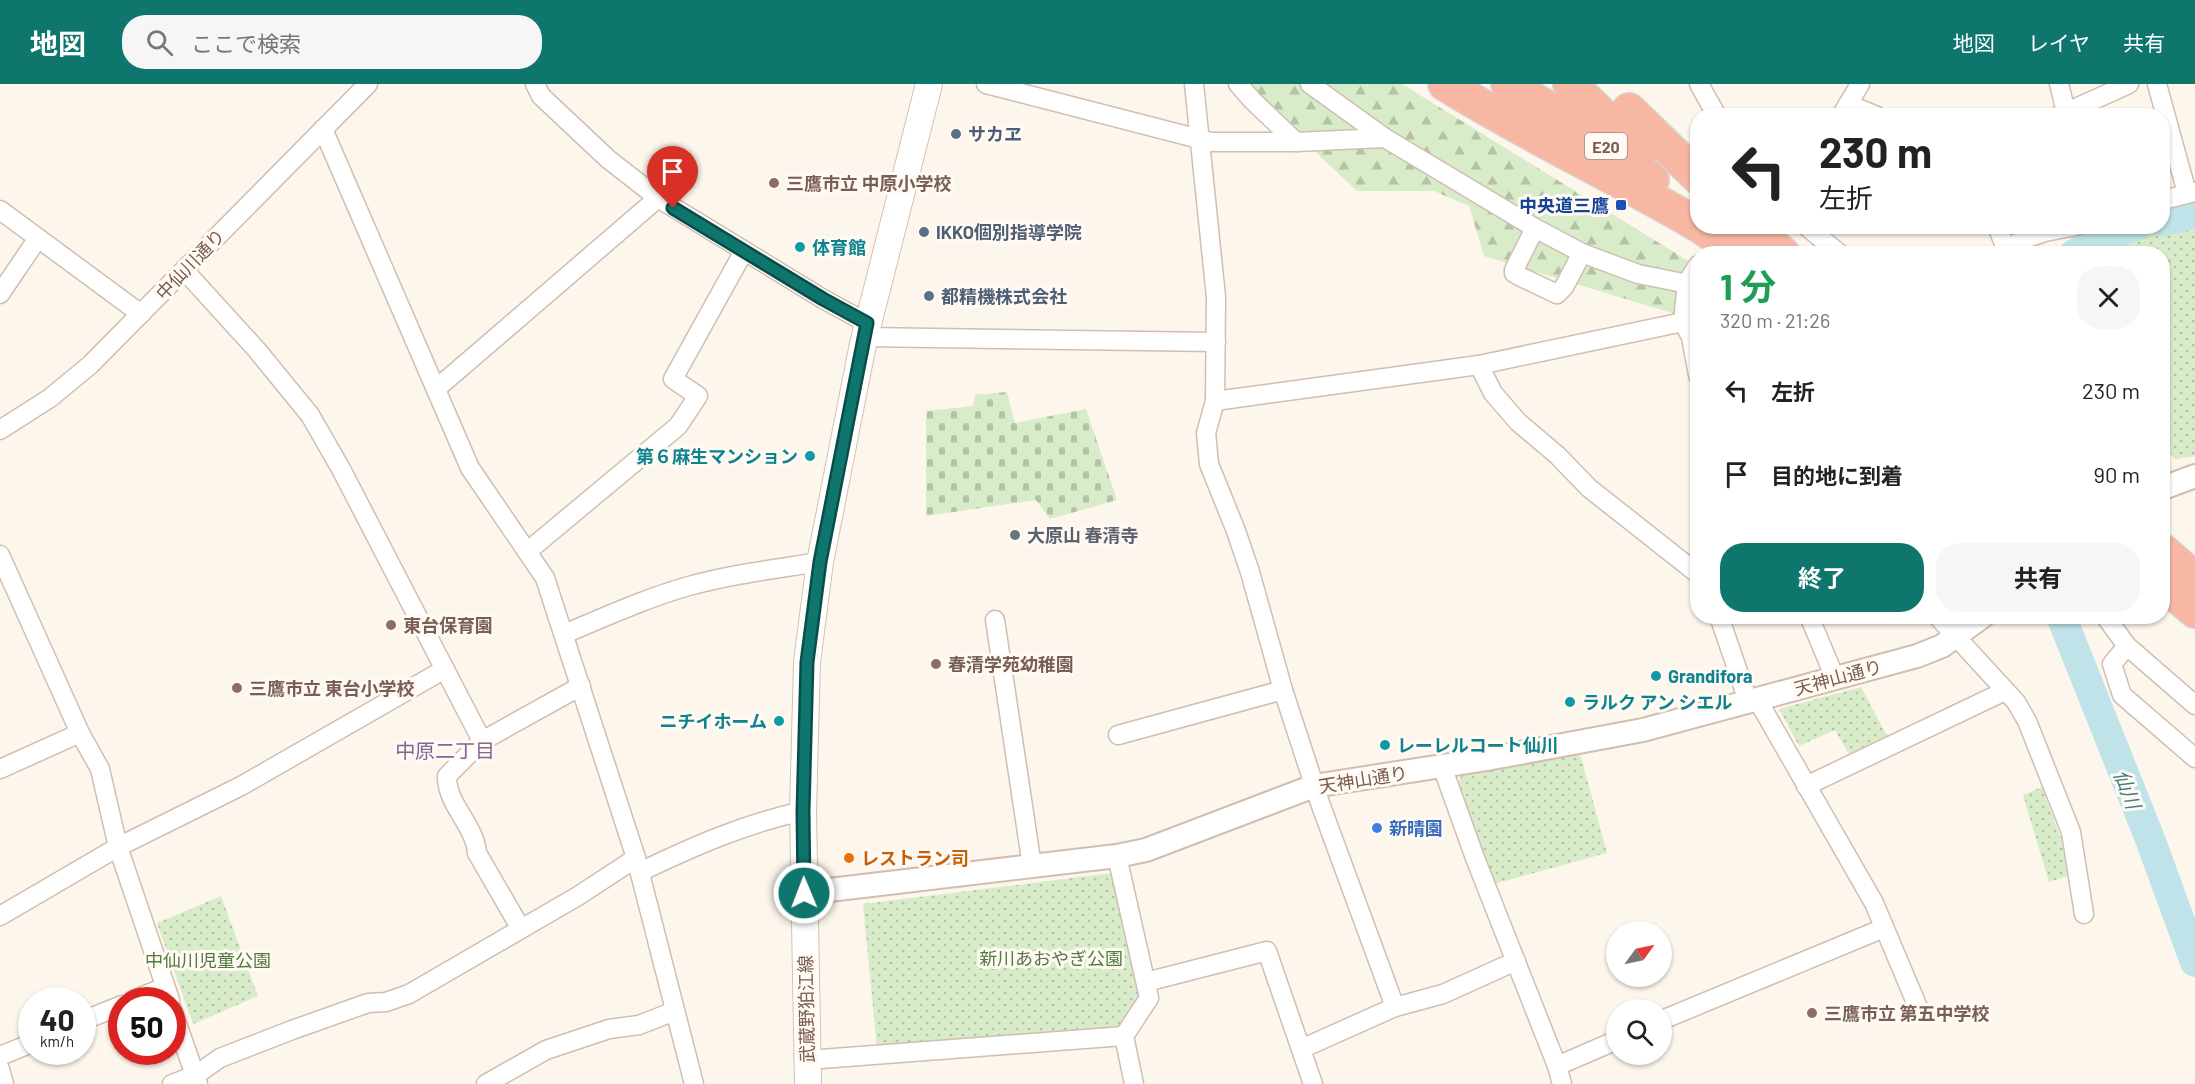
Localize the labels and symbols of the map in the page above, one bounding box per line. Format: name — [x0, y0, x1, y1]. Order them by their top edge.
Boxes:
place label: サカヱ — [968, 123, 1022, 145]
marker: サカヱ — [949, 127, 963, 141]
road number: E20 — [1585, 133, 1627, 159]
pin — [647, 146, 698, 208]
place label: 三鷹市立 中原小学校 — [786, 172, 952, 194]
marker: 三鷹市立 中原小学校 — [767, 176, 781, 190]
place label: 中央道三鷹 — [1519, 194, 1609, 216]
marker: 中央道三鷹 — [1614, 198, 1628, 212]
place label: IKKO個別指導学院 — [936, 221, 1082, 243]
street label: 中仙川通り — [151, 224, 229, 304]
marker: IKKO個別指導学院 — [917, 225, 931, 239]
place label: 体育館 — [812, 236, 866, 258]
marker: 体育館 — [793, 240, 807, 254]
place label: 都精機株式会社 — [941, 285, 1067, 307]
marker: 都精機株式会社 — [922, 289, 936, 303]
place label: 第６麻生マンション — [636, 445, 798, 467]
marker: 第６麻生マンション — [803, 449, 817, 463]
place label: 大原山 春清寺 — [1027, 524, 1139, 546]
marker: 大原山 春清寺 — [1008, 528, 1022, 542]
place label: 東台保育園 — [403, 614, 493, 636]
marker: 東台保育園 — [384, 618, 398, 632]
place label: 春清学苑幼稚園 — [948, 653, 1074, 675]
street label: 天神山通り — [1792, 655, 1884, 699]
marker: 春清学苑幼稚園 — [929, 657, 943, 671]
place label: Grandifora — [1668, 665, 1753, 687]
marker: Grandifora — [1649, 669, 1663, 683]
place label: 三鷹市立 東台小学校 — [249, 677, 415, 699]
marker: 三鷹市立 東台小学校 — [230, 681, 244, 695]
place label: ラルク アン シエル — [1582, 691, 1732, 713]
marker: ラルク アン シエル — [1563, 695, 1577, 709]
place label: ニチイホーム — [660, 710, 767, 732]
marker: ニチイホーム — [772, 714, 786, 728]
place label: レーレルコート仙川 — [1397, 734, 1559, 756]
district label: 中原二丁目 — [395, 738, 495, 762]
marker: レーレルコート仙川 — [1378, 738, 1392, 752]
street label: 天神山通り — [1317, 761, 1409, 797]
water label: 仙川 — [2110, 766, 2147, 814]
place label: 新晴園 — [1389, 817, 1443, 839]
marker: 新晴園 — [1370, 821, 1384, 835]
place label: レストラン司 — [861, 847, 969, 869]
marker: レストラン司 — [842, 851, 856, 865]
position arrow — [772, 861, 836, 925]
north arrow — [1606, 921, 1672, 987]
park label: 新川あおやぎ公園 — [979, 947, 1123, 969]
park label: 中仙川児童公園 — [145, 949, 271, 971]
street label: 武蔵野狛江線 — [794, 955, 818, 1063]
speed limit sign: 50 — [108, 987, 186, 1065]
place label: 三鷹市立 第五中学校 — [1824, 1002, 1990, 1024]
marker: 三鷹市立 第五中学校 — [1805, 1006, 1819, 1020]

